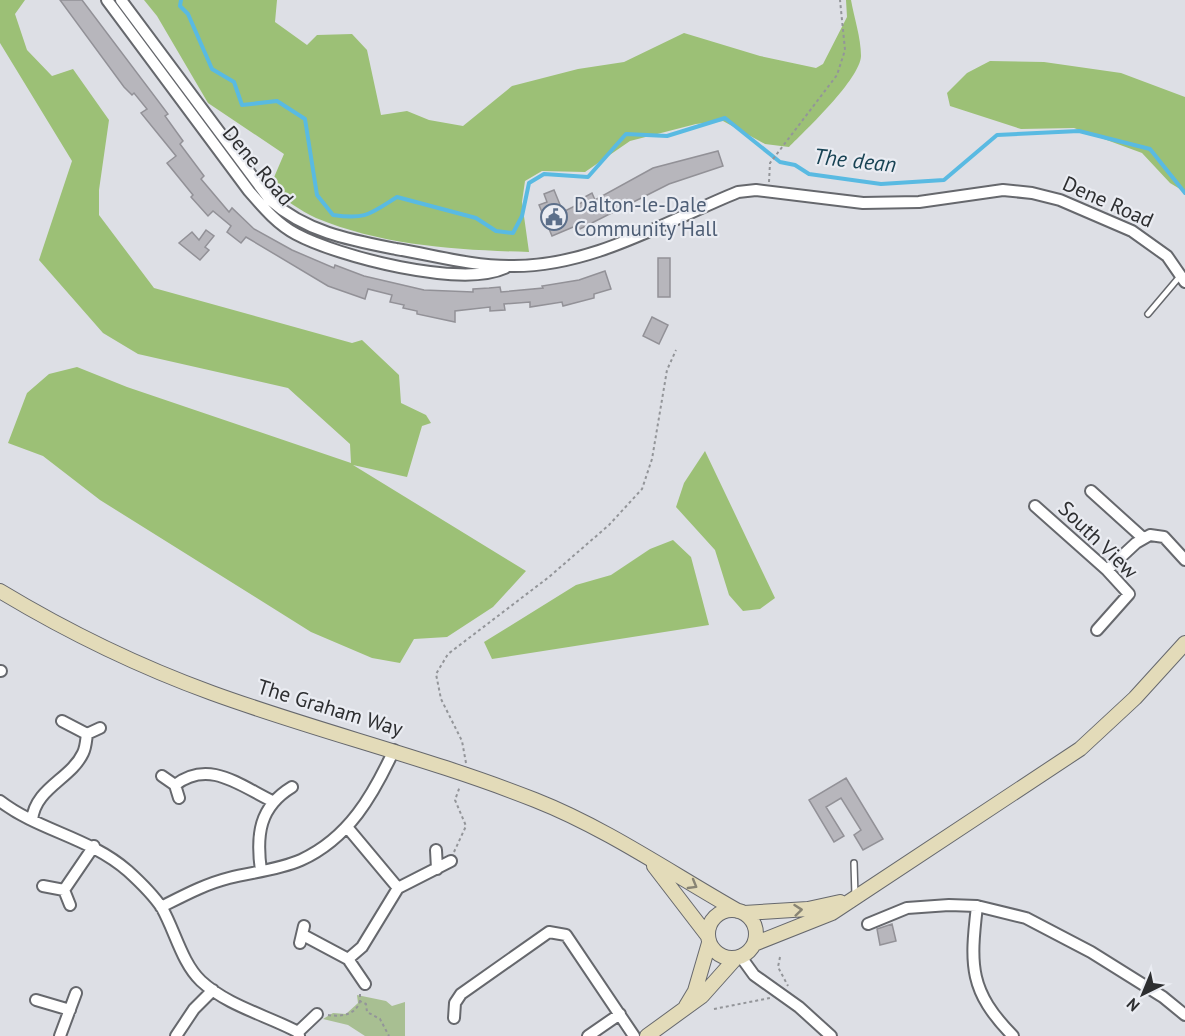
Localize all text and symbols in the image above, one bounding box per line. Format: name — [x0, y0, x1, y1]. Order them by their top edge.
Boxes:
street label: Dene Road — [217, 120, 300, 211]
water label: The dean — [812, 142, 898, 178]
street label: Dene Road — [1059, 170, 1158, 234]
place label: Dalton-le-Dale Community Hall — [574, 191, 718, 242]
public building icon: Dalton-le-Dale Community Hall — [539, 202, 569, 232]
street label: South View — [1053, 495, 1144, 585]
street label: The Graham Way — [254, 673, 406, 743]
one-way arrow — [687, 878, 697, 889]
one-way arrow — [794, 904, 803, 917]
north arrow — [1113, 964, 1173, 1024]
text: N — [1122, 994, 1143, 1016]

